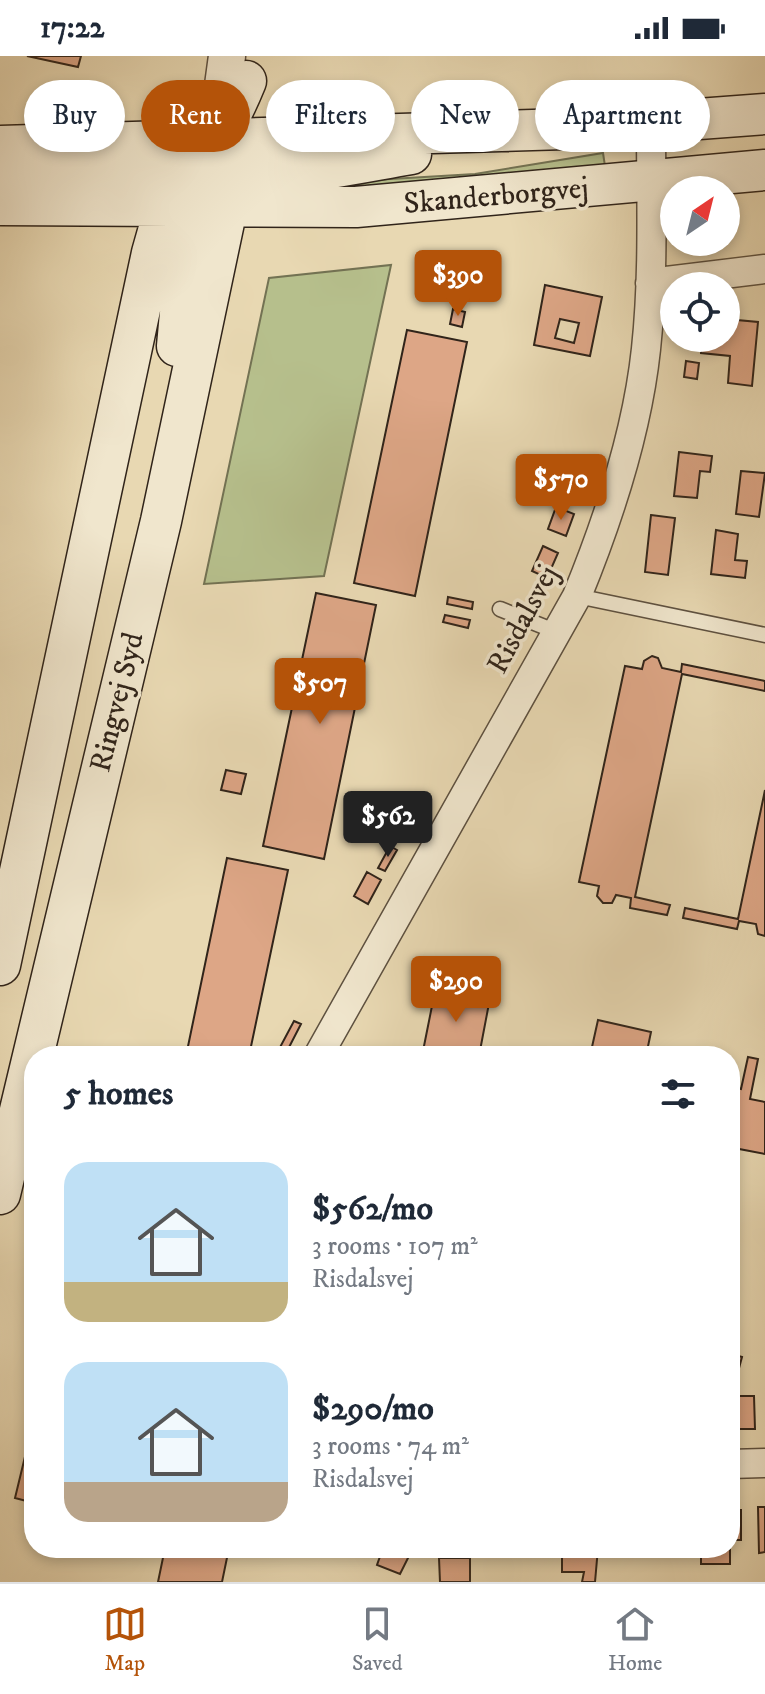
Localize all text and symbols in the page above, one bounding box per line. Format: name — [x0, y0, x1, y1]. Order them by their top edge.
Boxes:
text: 17:22 — [40, 10, 104, 47]
chip: Buy — [24, 80, 125, 152]
chip: Rent — [141, 80, 250, 152]
chip: Filters — [266, 80, 395, 152]
chip: New — [411, 80, 519, 152]
chip: Apartment — [535, 80, 710, 152]
street label: Skanderborgvej — [402, 170, 590, 223]
north arrow — [660, 176, 740, 256]
map controls — [660, 176, 740, 352]
pin: $390 — [411, 250, 505, 318]
text: $390 — [433, 259, 483, 292]
button: locate — [660, 272, 740, 352]
pin: $570 — [514, 454, 608, 522]
text: $570 — [534, 463, 588, 496]
street label: Risdalsvej — [479, 559, 567, 680]
street label: Ringvej Syd — [82, 629, 153, 776]
pin: $507 — [273, 658, 367, 726]
text: $507 — [293, 667, 347, 700]
pin: $562 — [341, 791, 435, 859]
text: $562 — [361, 800, 415, 833]
pin: $290 — [409, 956, 503, 1024]
text: $290 — [429, 965, 483, 998]
icon: filters — [656, 1072, 700, 1116]
text: 5 homes — [64, 1073, 173, 1115]
text: $562/mo — [312, 1188, 433, 1230]
icon: home — [128, 1194, 224, 1290]
text: 3 rooms · 107 m² — [312, 1230, 478, 1263]
text: Risdalsvej — [312, 1263, 414, 1296]
text: $290/mo — [312, 1388, 434, 1430]
icon: home — [128, 1394, 224, 1490]
text: 3 rooms · 74 m² — [312, 1430, 469, 1463]
text: Risdalsvej — [312, 1463, 414, 1496]
tab: Map — [103, 1602, 147, 1677]
tab: Saved — [352, 1602, 403, 1677]
tab: Home — [608, 1602, 662, 1677]

